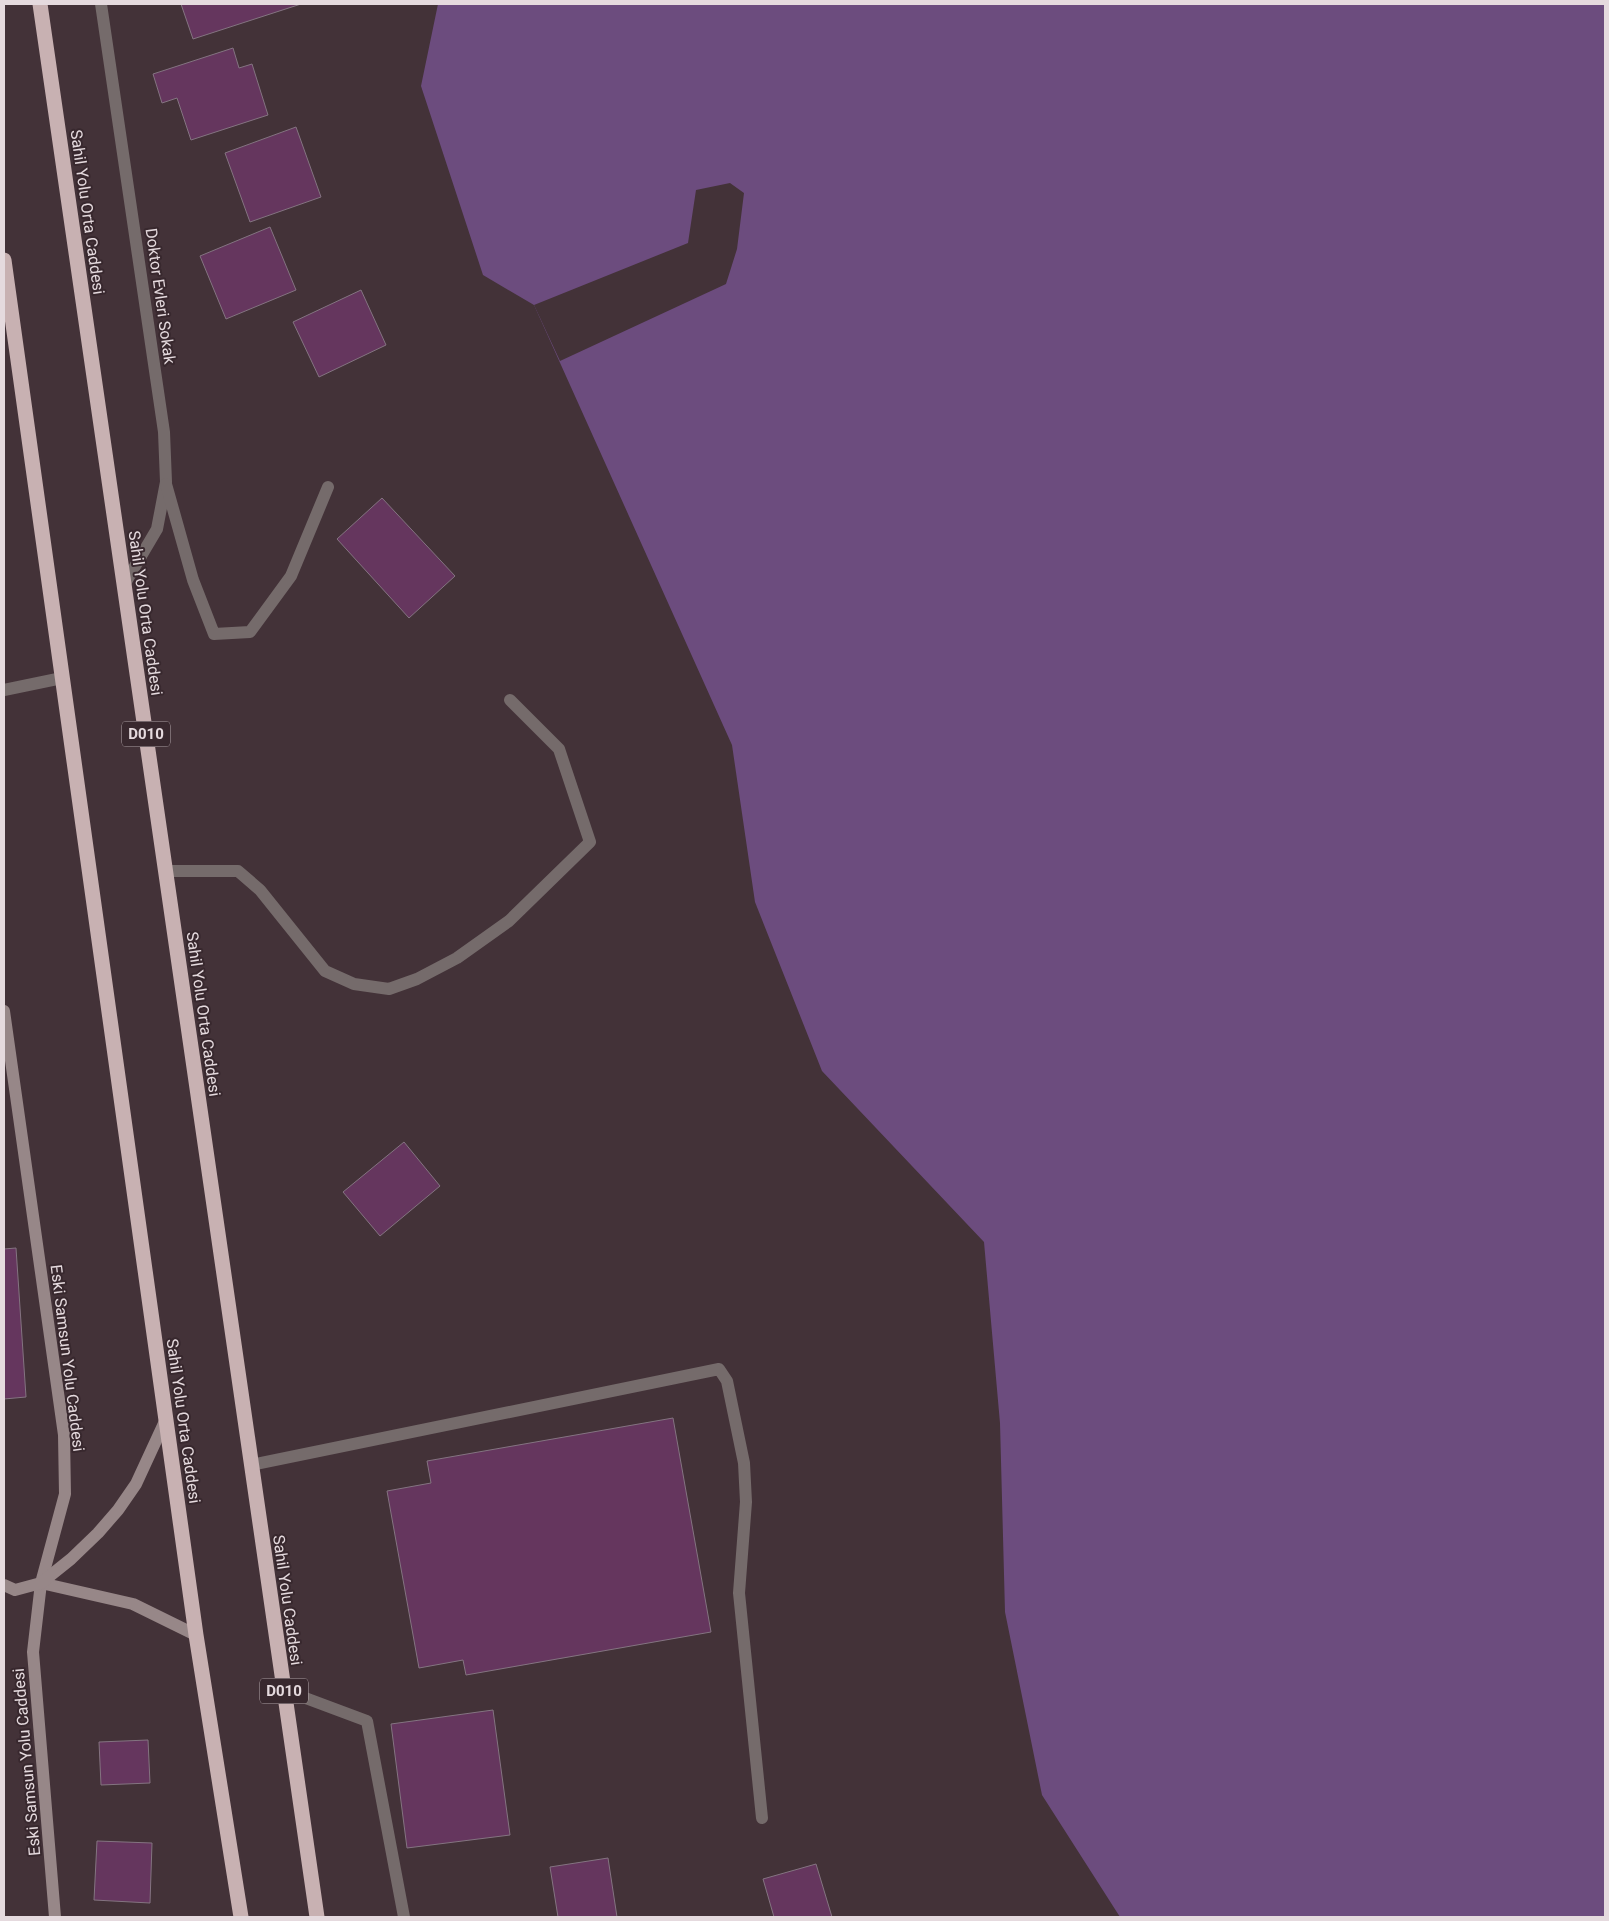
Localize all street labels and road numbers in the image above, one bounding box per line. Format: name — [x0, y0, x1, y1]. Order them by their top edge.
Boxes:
street label: Sahil Yolu Orta Caddesi — [67, 128, 108, 296]
street label: Doktor Evleri Sokak — [142, 227, 180, 366]
street label: Sahil Yolu Orta Caddesi — [125, 529, 166, 697]
road number: D010 — [122, 722, 170, 746]
street label: Sahil Yolu Orta Caddesi — [183, 930, 224, 1098]
street label: Eski Samsun Yolu Caddesi — [47, 1264, 88, 1453]
street label: Sahil Yolu Orta Caddesi — [163, 1337, 204, 1505]
street label: Sahil Yolu Caddesi — [269, 1534, 306, 1666]
street label: Eski Samsun Yolu Caddesi — [9, 1667, 44, 1856]
road number: D010 — [260, 1678, 308, 1704]

